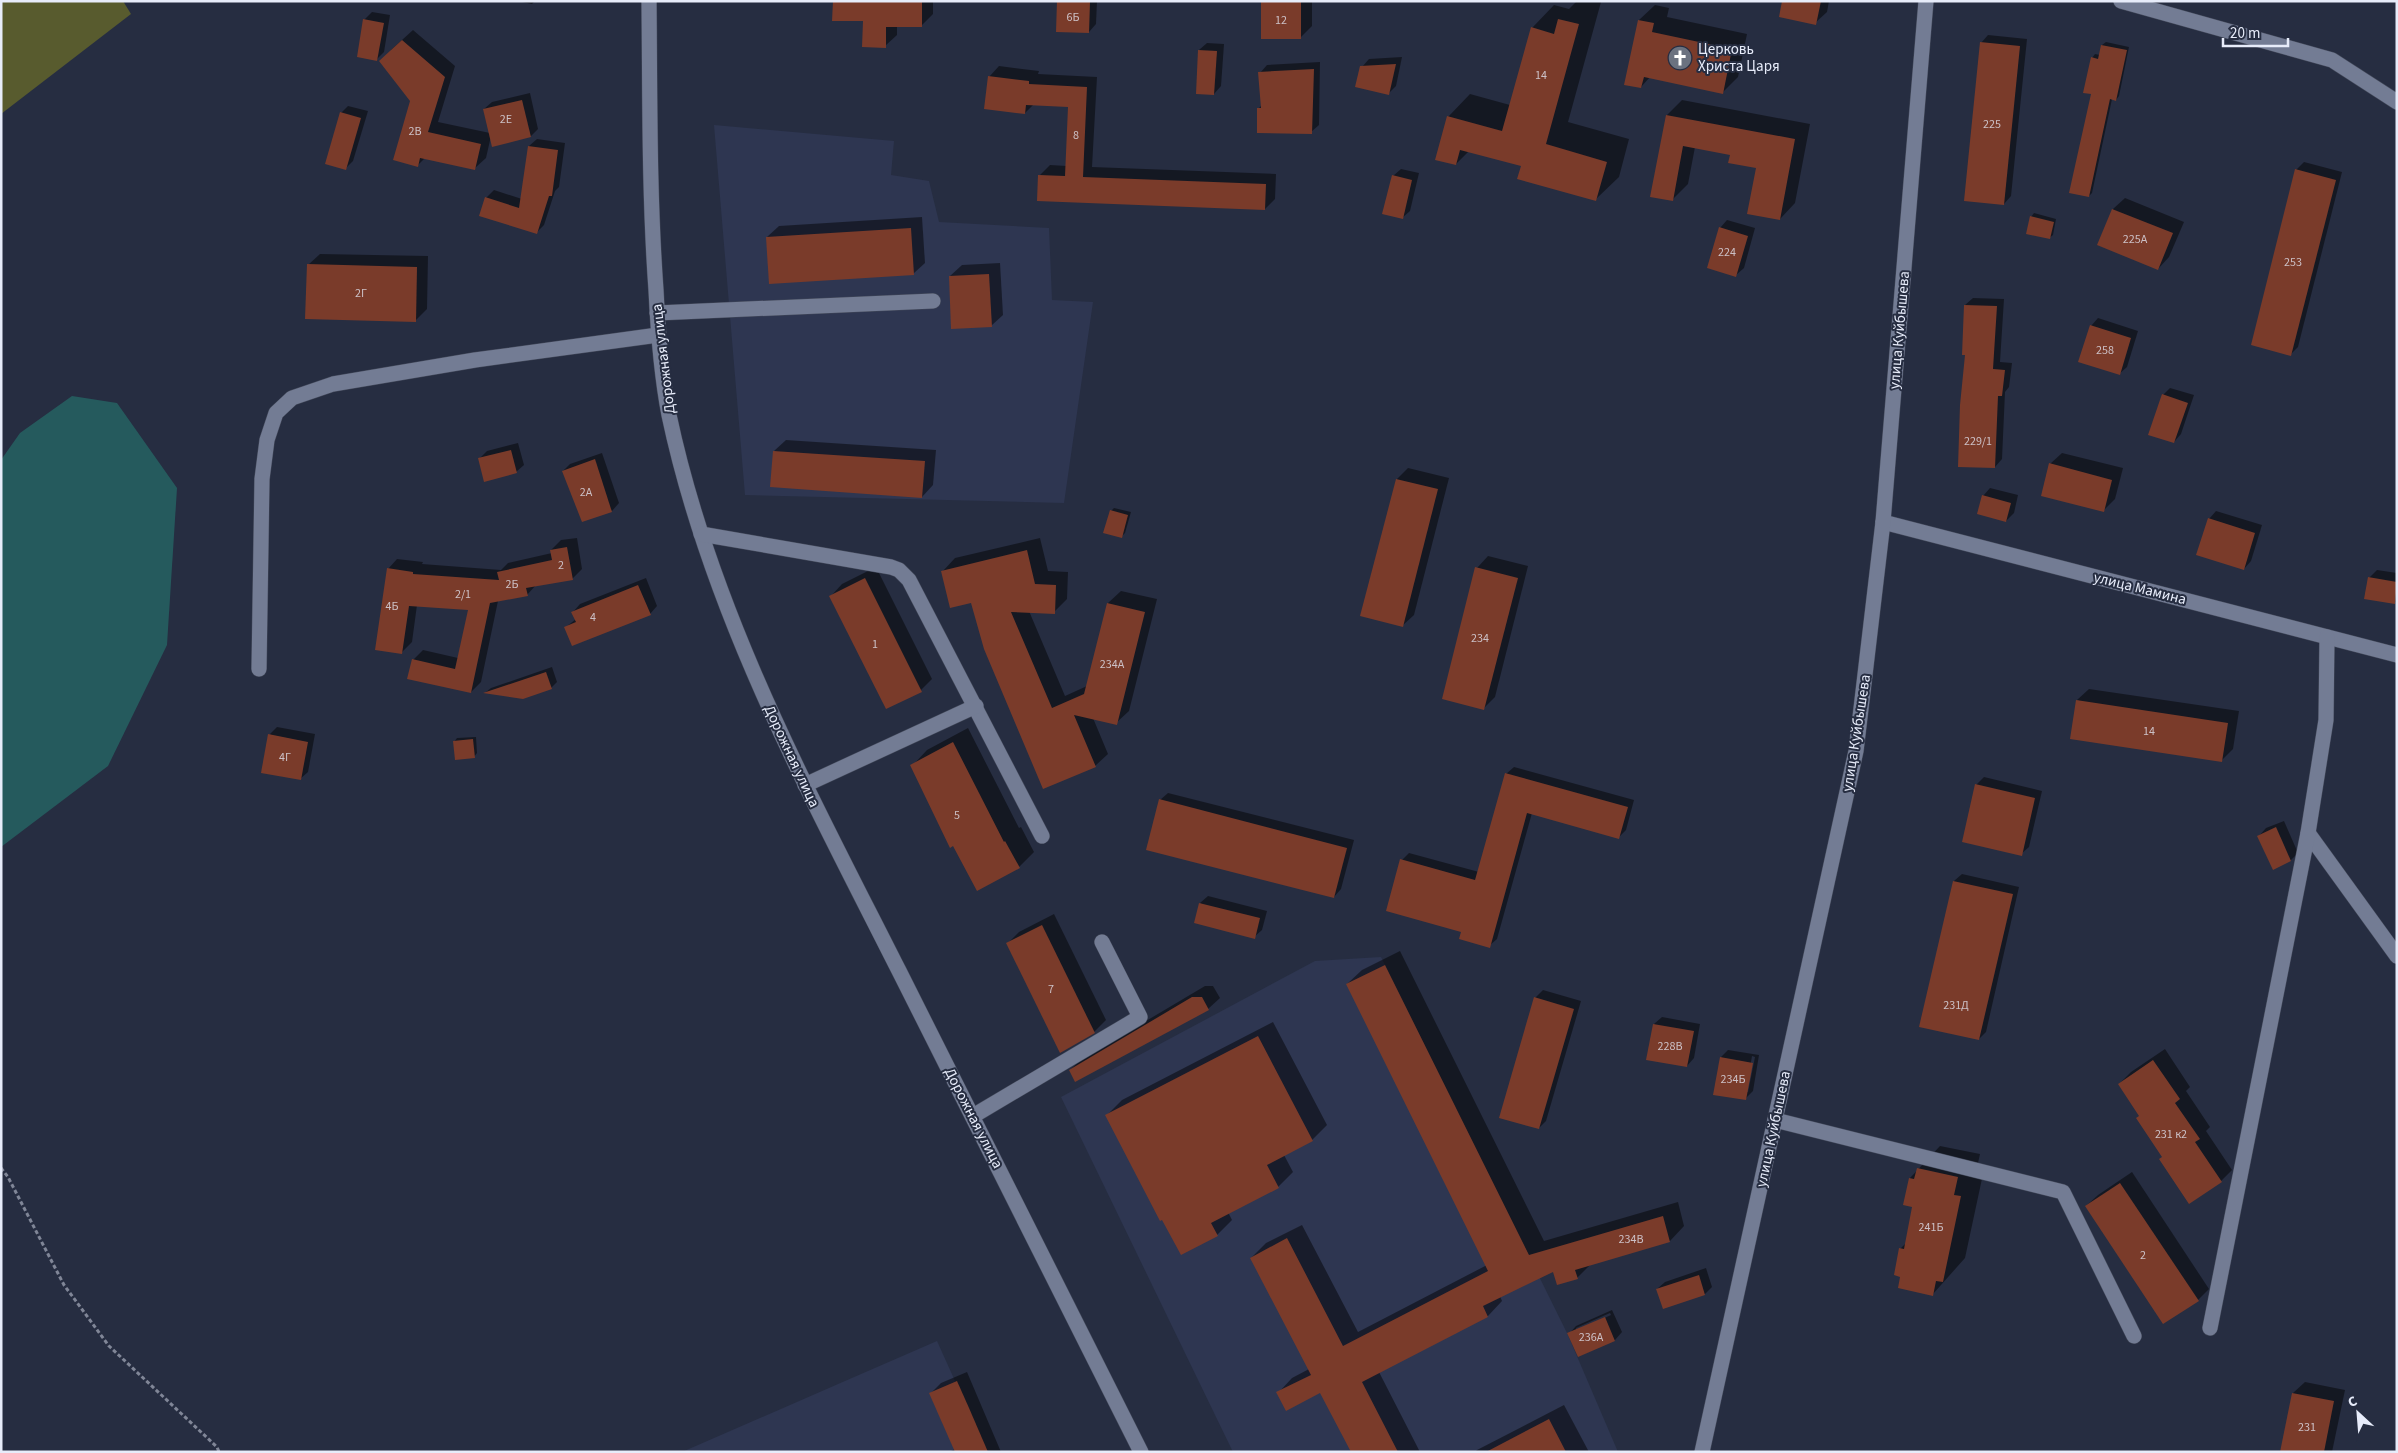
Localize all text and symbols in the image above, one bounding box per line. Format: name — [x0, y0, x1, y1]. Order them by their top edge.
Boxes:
house number: 6Б — [1067, 9, 1079, 26]
house number: 12 — [1275, 12, 1287, 29]
scale bar — [2223, 15, 2288, 47]
text: 20 m — [2230, 23, 2260, 44]
place label: Церковь Христа Царя — [1698, 39, 1780, 77]
church icon: Церковь Христа Царя — [1667, 45, 1693, 71]
house number: 14 — [1535, 67, 1547, 84]
house number: 2Е — [500, 111, 512, 128]
house number: 225 — [1983, 116, 2001, 133]
house number: 2В — [408, 123, 422, 140]
house number: 8 — [1073, 127, 1079, 144]
house number: 225А — [2123, 231, 2148, 248]
house number: 224 — [1718, 244, 1736, 261]
house number: 253 — [2284, 254, 2302, 271]
street label: улица Куйбышева — [1884, 270, 1915, 390]
house number: 2Г — [355, 285, 367, 302]
street label: Дорожная улица — [646, 303, 681, 415]
house number: 258 — [2096, 342, 2114, 359]
house number: 229/1 — [1964, 433, 1992, 450]
house number: 2А — [580, 484, 593, 501]
house number: 2 — [558, 557, 564, 574]
street label: улица Мамина — [2091, 567, 2188, 610]
house number: 2Б — [506, 576, 518, 593]
house number: 2/1 — [455, 586, 471, 603]
house number: 4Б — [386, 598, 398, 615]
house number: 4 — [590, 609, 596, 626]
house number: 234 — [1471, 630, 1489, 647]
house number: 1 — [872, 636, 878, 653]
house number: 234А — [1100, 656, 1125, 673]
street label: улица Куйбышева — [1837, 673, 1876, 793]
street label: Дорожная улица — [759, 702, 824, 811]
house number: 14 — [2143, 723, 2155, 740]
house number: 4Г — [279, 749, 291, 766]
house number: 5 — [954, 807, 960, 824]
house number: 7 — [1048, 981, 1054, 998]
house number: 231Д — [1943, 997, 1969, 1014]
house number: 228В — [1658, 1038, 1682, 1055]
street label: Дорожная улица — [939, 1064, 1008, 1172]
street label: улица Куйбышева — [1751, 1069, 1796, 1189]
house number: 234Б — [1721, 1071, 1745, 1088]
house number: 231 к2 — [2155, 1126, 2187, 1143]
house number: 241Б — [1919, 1219, 1943, 1236]
house number: 234В — [1619, 1231, 1643, 1248]
house number: 2 — [2140, 1247, 2146, 1264]
house number: 236А — [1579, 1329, 1604, 1346]
north arrow — [2333, 1388, 2383, 1438]
text: С — [2345, 1391, 2361, 1413]
house number: 231 — [2298, 1419, 2316, 1436]

